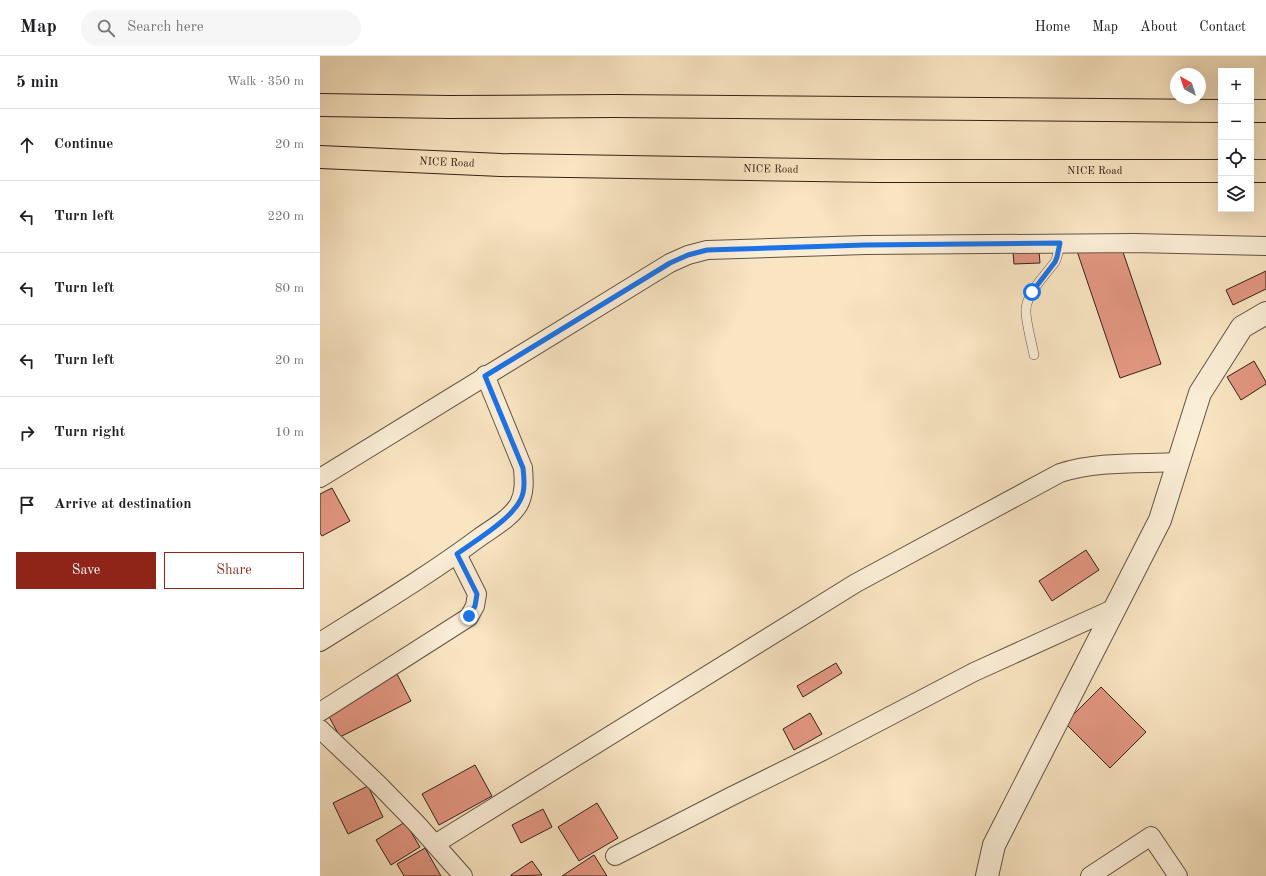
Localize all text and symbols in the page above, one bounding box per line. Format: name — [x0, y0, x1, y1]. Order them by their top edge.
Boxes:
search box — [81, 10, 361, 46]
icon: search — [95, 17, 117, 39]
text: Map — [20, 18, 57, 37]
text: Search here — [127, 20, 204, 35]
text: Home — [1035, 20, 1070, 34]
text: Map — [1092, 20, 1118, 34]
text: About — [1140, 20, 1177, 34]
text: Contact — [1199, 20, 1246, 34]
north arrow — [1170, 68, 1206, 104]
map controls — [1218, 68, 1254, 212]
button: + — [1218, 68, 1254, 104]
text: 5 min — [16, 74, 59, 91]
text: Walk · 350 m — [227, 75, 304, 88]
button: − — [1218, 104, 1254, 140]
icon: ahead — [16, 134, 38, 156]
text: Continue — [54, 137, 113, 152]
text: 20 m — [275, 138, 304, 151]
button: locate — [1218, 140, 1254, 176]
street label: NICE Road — [419, 156, 475, 169]
street label: NICE Road — [743, 163, 799, 175]
street label: NICE Road — [1067, 166, 1123, 177]
button: layers — [1218, 176, 1254, 212]
icon: left — [16, 206, 38, 228]
text: Turn left — [54, 209, 114, 224]
text: 220 m — [267, 210, 304, 223]
icon: left — [16, 278, 38, 300]
text: Turn left — [54, 281, 114, 296]
text: 80 m — [275, 282, 304, 295]
route start — [1023, 283, 1041, 301]
icon: left — [16, 350, 38, 372]
text: Turn left — [54, 353, 114, 368]
text: 20 m — [275, 354, 304, 367]
icon: right — [16, 422, 38, 444]
text: Turn right — [54, 425, 125, 440]
text: 10 m — [275, 426, 304, 439]
icon: arrive — [16, 494, 38, 516]
text: Arrive at destination — [54, 497, 192, 512]
button: Save — [16, 552, 156, 589]
button: Share — [164, 552, 304, 589]
route end — [460, 607, 478, 625]

